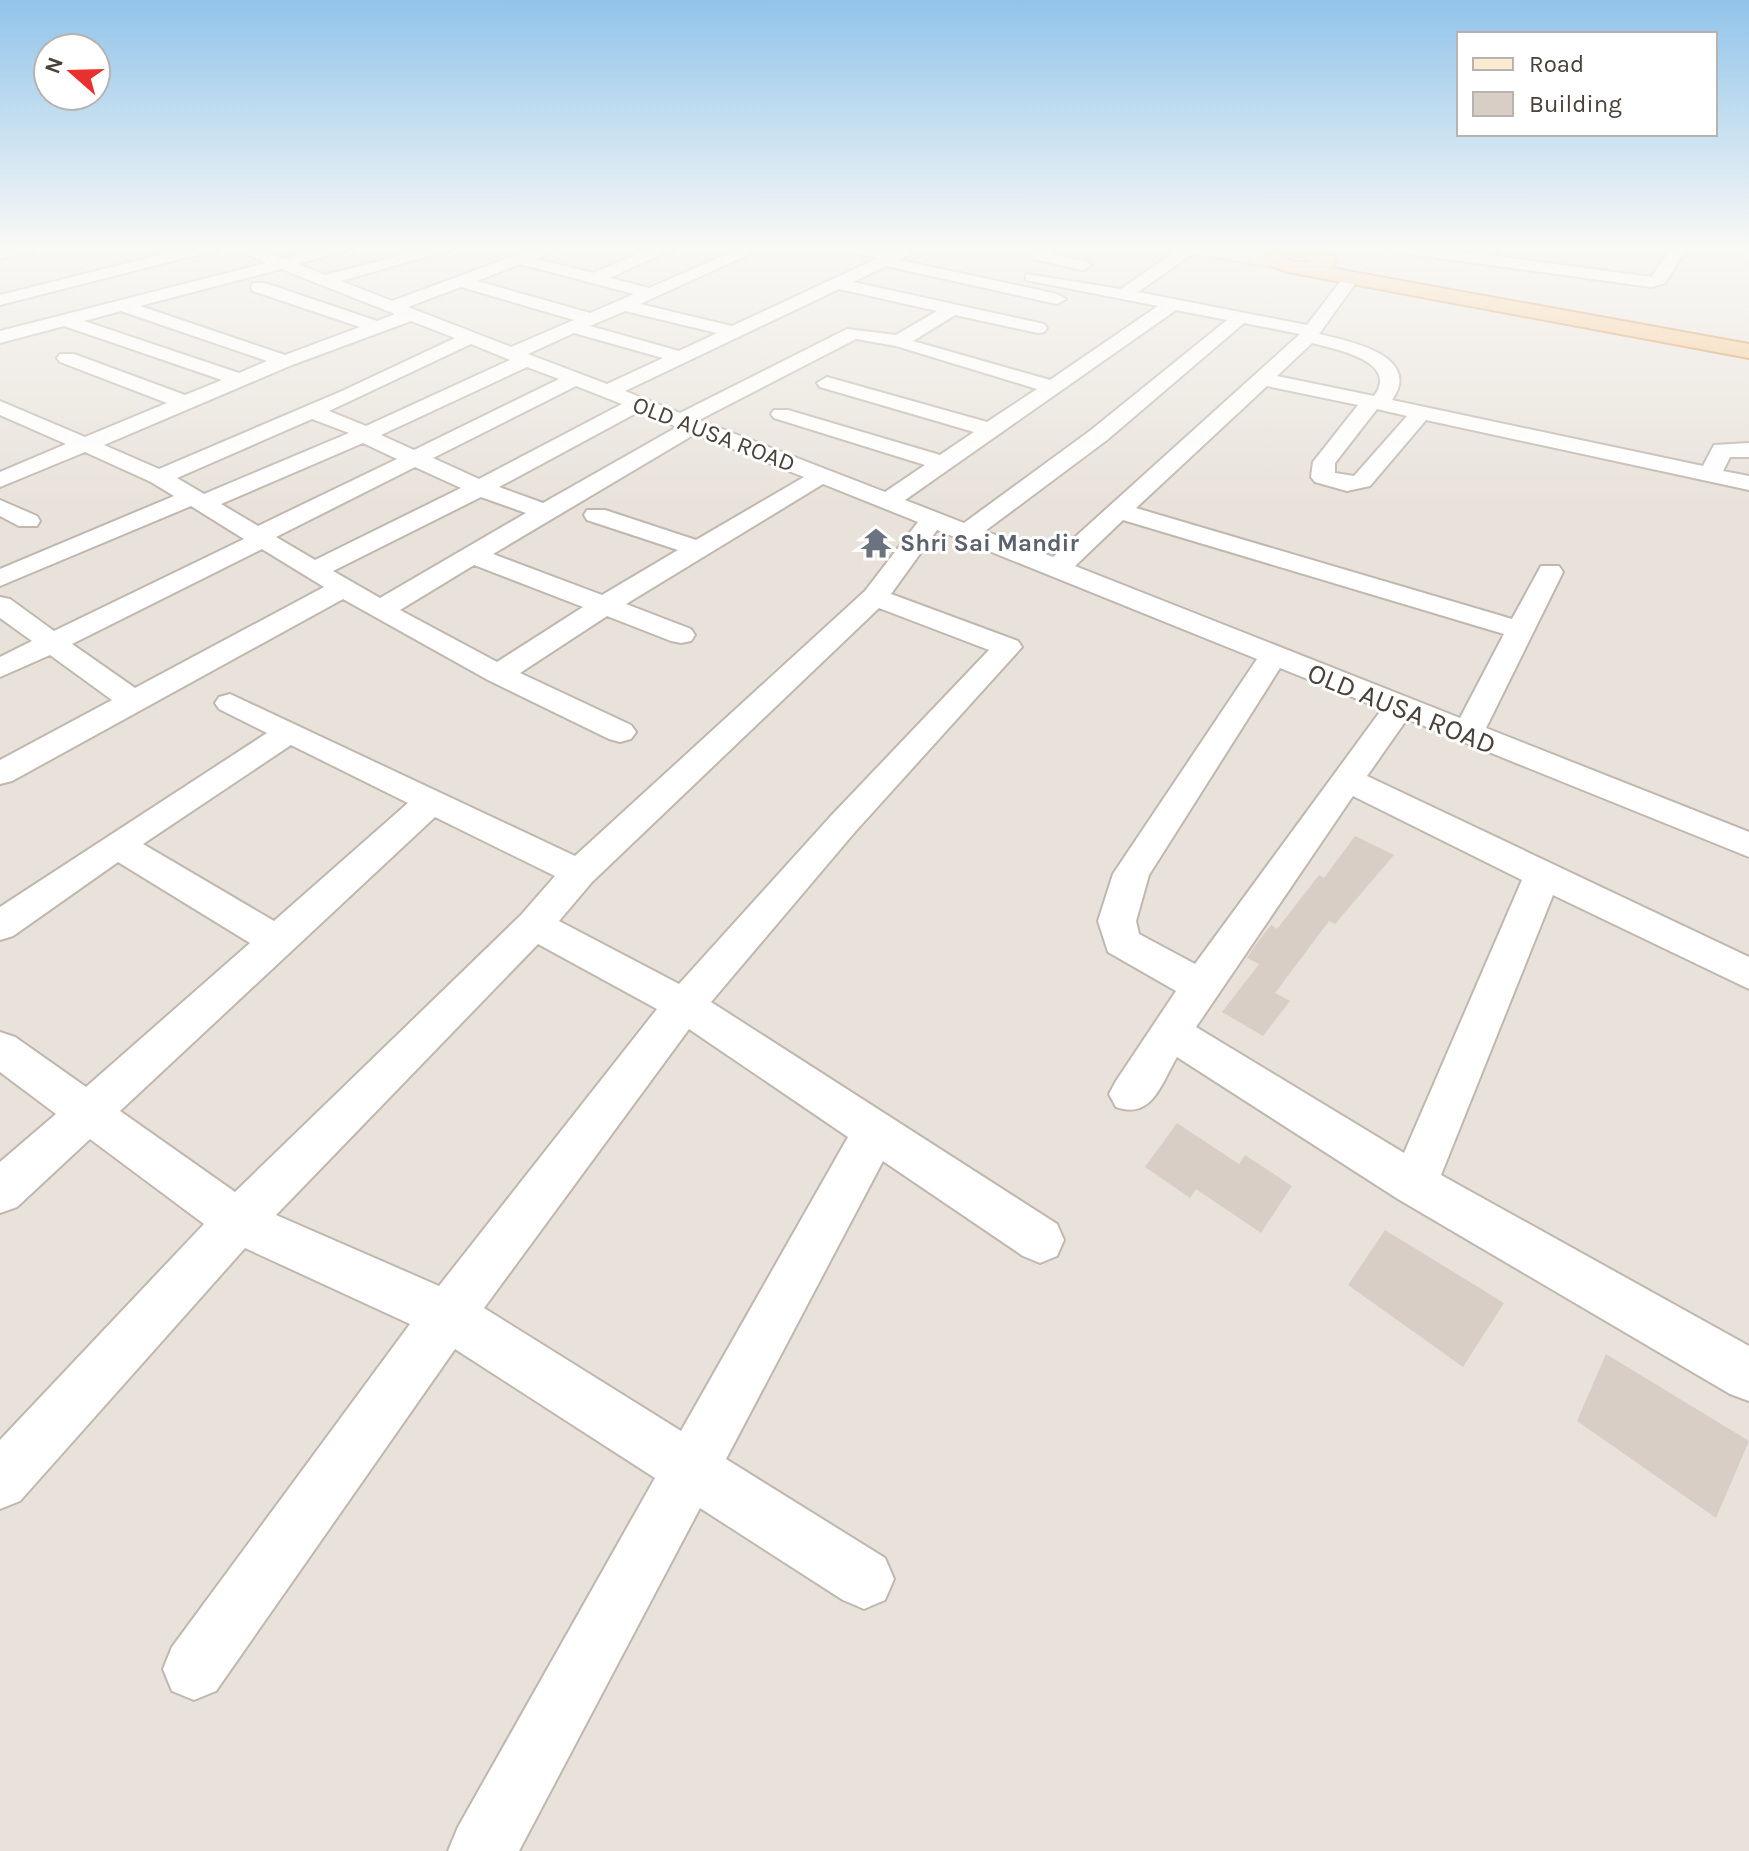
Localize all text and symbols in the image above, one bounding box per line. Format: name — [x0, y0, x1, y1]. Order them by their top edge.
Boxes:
north arrow — [32, 32, 112, 112]
legend — [1457, 32, 1717, 136]
text: Road — [1529, 50, 1584, 78]
text: N — [39, 54, 69, 77]
text: Building — [1529, 90, 1622, 118]
street label: OLD AUSA ROAD — [629, 390, 799, 478]
temple icon: Shri Sai Mandir — [859, 526, 893, 560]
place label: Shri Sai Mandir — [900, 529, 1079, 557]
street label: OLD AUSA ROAD — [1303, 656, 1501, 761]

